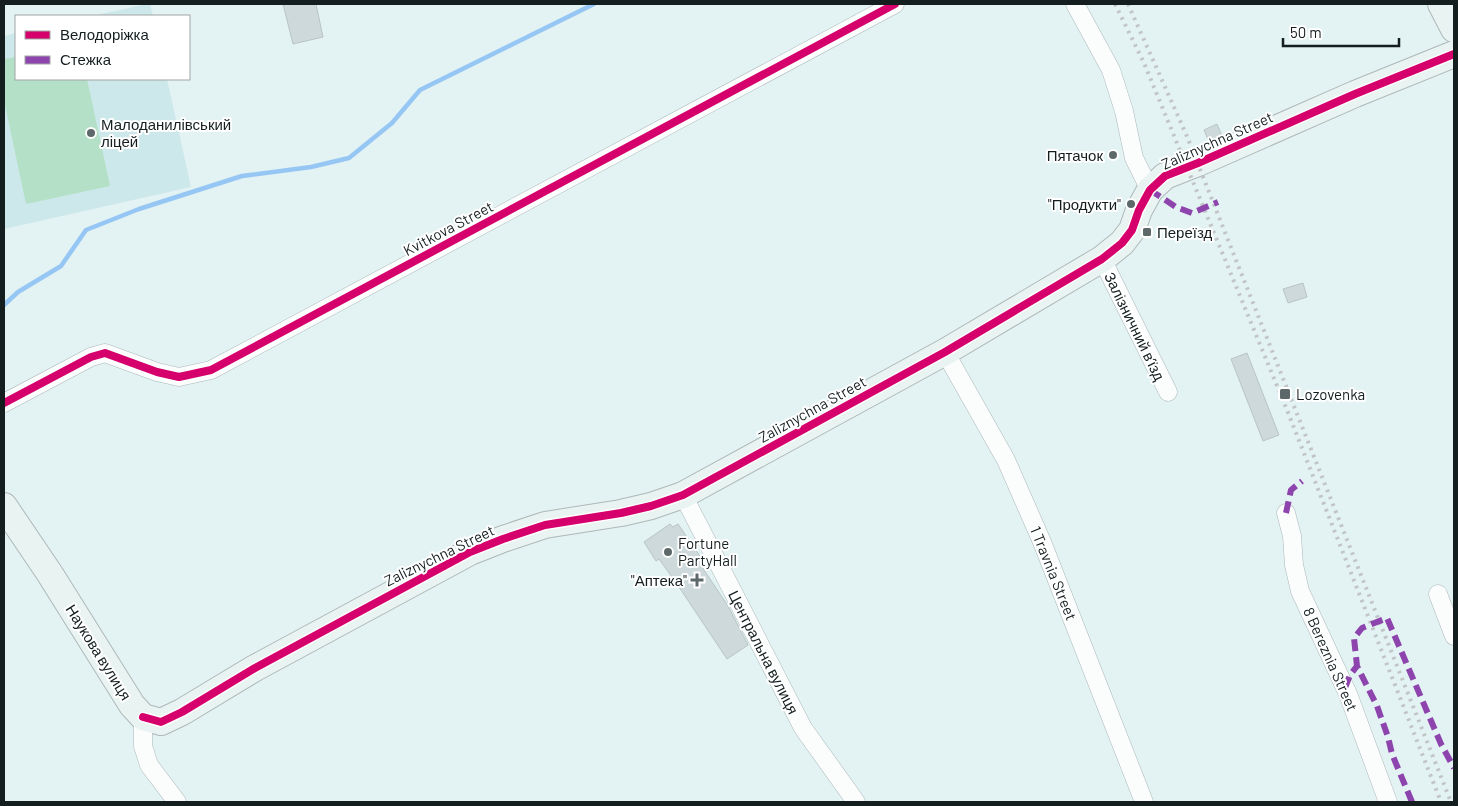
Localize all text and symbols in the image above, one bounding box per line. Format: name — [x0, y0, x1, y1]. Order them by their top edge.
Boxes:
legend — [15, 15, 190, 80]
scale bar — [1283, 15, 1399, 47]
text: 50 m — [1290, 23, 1322, 41]
text: Велодоріжка — [60, 25, 149, 43]
text: Стежка — [60, 50, 112, 68]
street label: Zaliznychna Street — [1159, 107, 1275, 173]
place label: Малоданилівський ліцей — [101, 115, 231, 150]
marker: Малоданилівський ліцей — [85, 127, 97, 139]
place label: Пятачок — [1047, 146, 1103, 164]
marker: Пятачок — [1107, 149, 1119, 161]
place label: "Продукти" — [1048, 195, 1121, 213]
street label: Kvitkova Street — [400, 197, 496, 259]
marker: "Продукти" — [1125, 198, 1137, 210]
place label: Переїзд — [1157, 223, 1213, 241]
marker: Переїзд — [1141, 226, 1153, 238]
street label: Залізничний в’їзд — [1101, 269, 1169, 383]
street label: Zaliznychna Street — [755, 372, 869, 446]
place label: Lozovenka — [1296, 385, 1365, 403]
marker: Lozovenka — [1278, 387, 1292, 401]
street label: Zaliznychna Street — [381, 521, 497, 589]
street label: 1 Travnia Street — [1027, 523, 1081, 623]
place label: Fortune PartyHall — [678, 534, 737, 569]
marker: Fortune PartyHall — [662, 546, 674, 558]
place label: "Аптека" — [631, 571, 687, 589]
marker: "Аптека" — [691, 574, 703, 586]
street label: Центральна вулиця — [725, 587, 803, 717]
street label: Наукова вулиця — [62, 601, 136, 703]
street label: 8 Bereznia Street — [1300, 604, 1362, 714]

